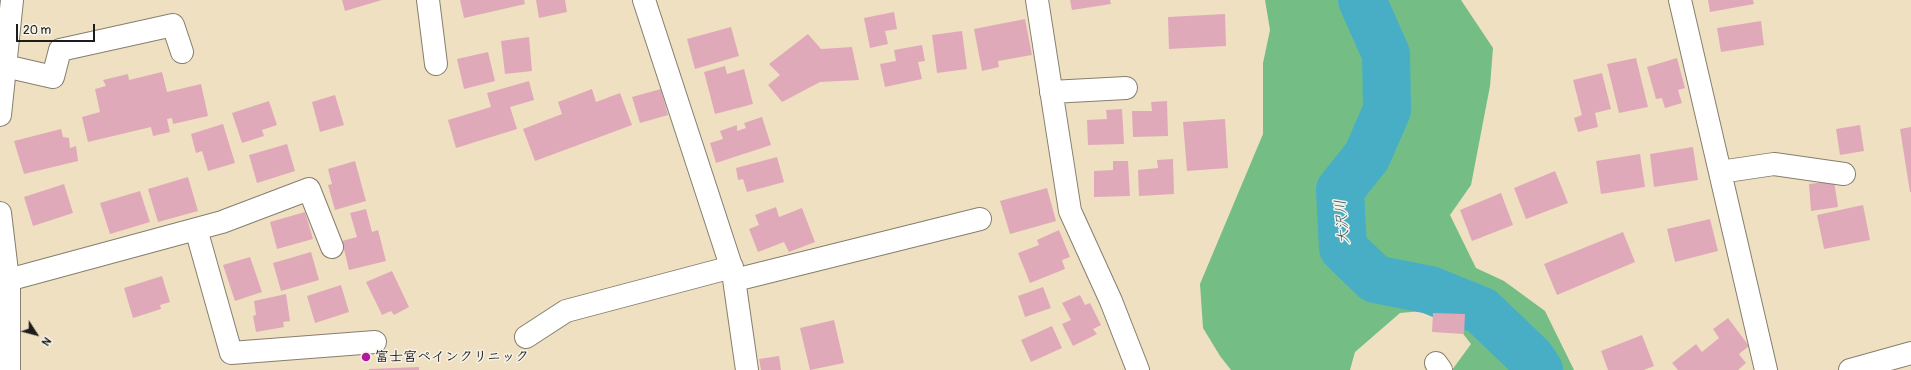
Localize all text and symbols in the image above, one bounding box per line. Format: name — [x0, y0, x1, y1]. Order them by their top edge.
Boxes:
scale bar — [18, 16, 97, 42]
text: 20 m — [23, 23, 51, 38]
water label: 大沢川 — [1332, 199, 1354, 245]
north arrow — [16, 314, 56, 354]
text: N — [39, 335, 54, 348]
place label: 富士宮ペインクリニック — [375, 349, 529, 365]
marker: 富士宮ペインクリニック — [360, 351, 372, 363]

